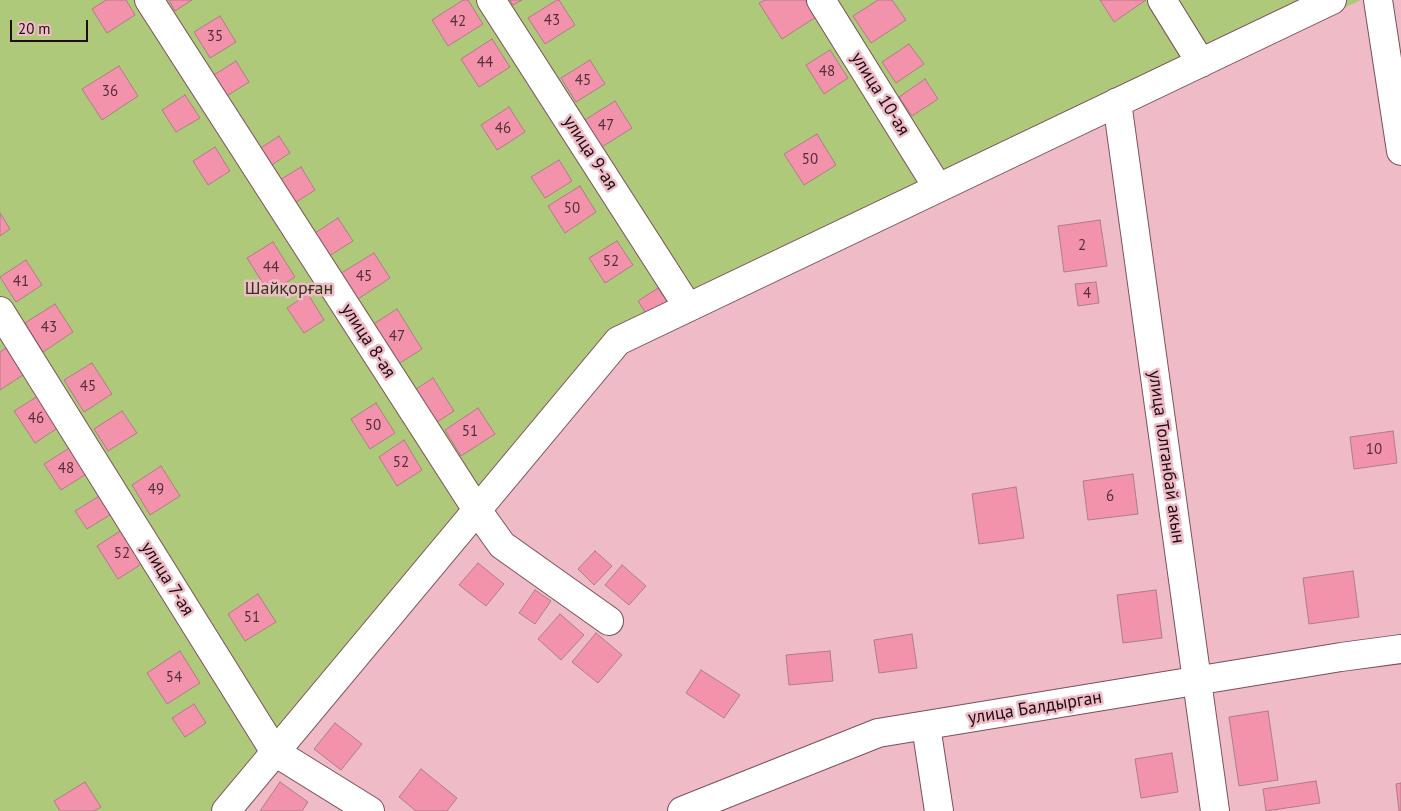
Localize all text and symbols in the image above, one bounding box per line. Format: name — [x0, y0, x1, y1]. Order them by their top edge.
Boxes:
scale bar — [12, 10, 90, 42]
house number: 43 — [544, 12, 560, 30]
house number: 42 — [450, 13, 466, 31]
text: 20 m — [18, 19, 51, 38]
house number: 35 — [207, 28, 223, 46]
street label: улица 10-ая — [846, 48, 914, 140]
house number: 44 — [477, 54, 493, 72]
house number: 48 — [819, 63, 835, 81]
house number: 45 — [575, 72, 591, 90]
house number: 36 — [102, 83, 118, 101]
street label: улица 9-ая — [558, 112, 622, 194]
house number: 47 — [598, 117, 614, 135]
house number: 46 — [495, 120, 511, 138]
house number: 50 — [802, 151, 818, 169]
house number: 50 — [564, 200, 580, 218]
house number: 2 — [1078, 237, 1086, 255]
house number: 52 — [603, 253, 619, 271]
house number: 44 — [263, 259, 279, 277]
house number: 45 — [356, 268, 372, 286]
house number: 41 — [13, 273, 29, 291]
park label: Шайқорған — [245, 278, 333, 300]
house number: 4 — [1083, 285, 1091, 303]
street label: улица 8-ая — [336, 300, 400, 382]
house number: 43 — [41, 319, 57, 337]
house number: 47 — [389, 328, 405, 346]
street label: улица Толганбай акын — [1143, 369, 1189, 545]
house number: 45 — [80, 378, 96, 396]
house number: 46 — [28, 410, 44, 428]
house number: 50 — [365, 417, 381, 435]
house number: 51 — [462, 423, 478, 441]
house number: 10 — [1366, 441, 1382, 459]
house number: 52 — [393, 454, 409, 472]
house number: 48 — [58, 460, 74, 478]
house number: 49 — [148, 481, 164, 499]
house number: 6 — [1106, 488, 1114, 506]
street label: улица 7-ая — [136, 538, 198, 620]
house number: 52 — [114, 545, 130, 563]
house number: 51 — [244, 609, 260, 627]
house number: 54 — [166, 669, 182, 687]
street label: улица Балдырган — [967, 687, 1103, 729]

